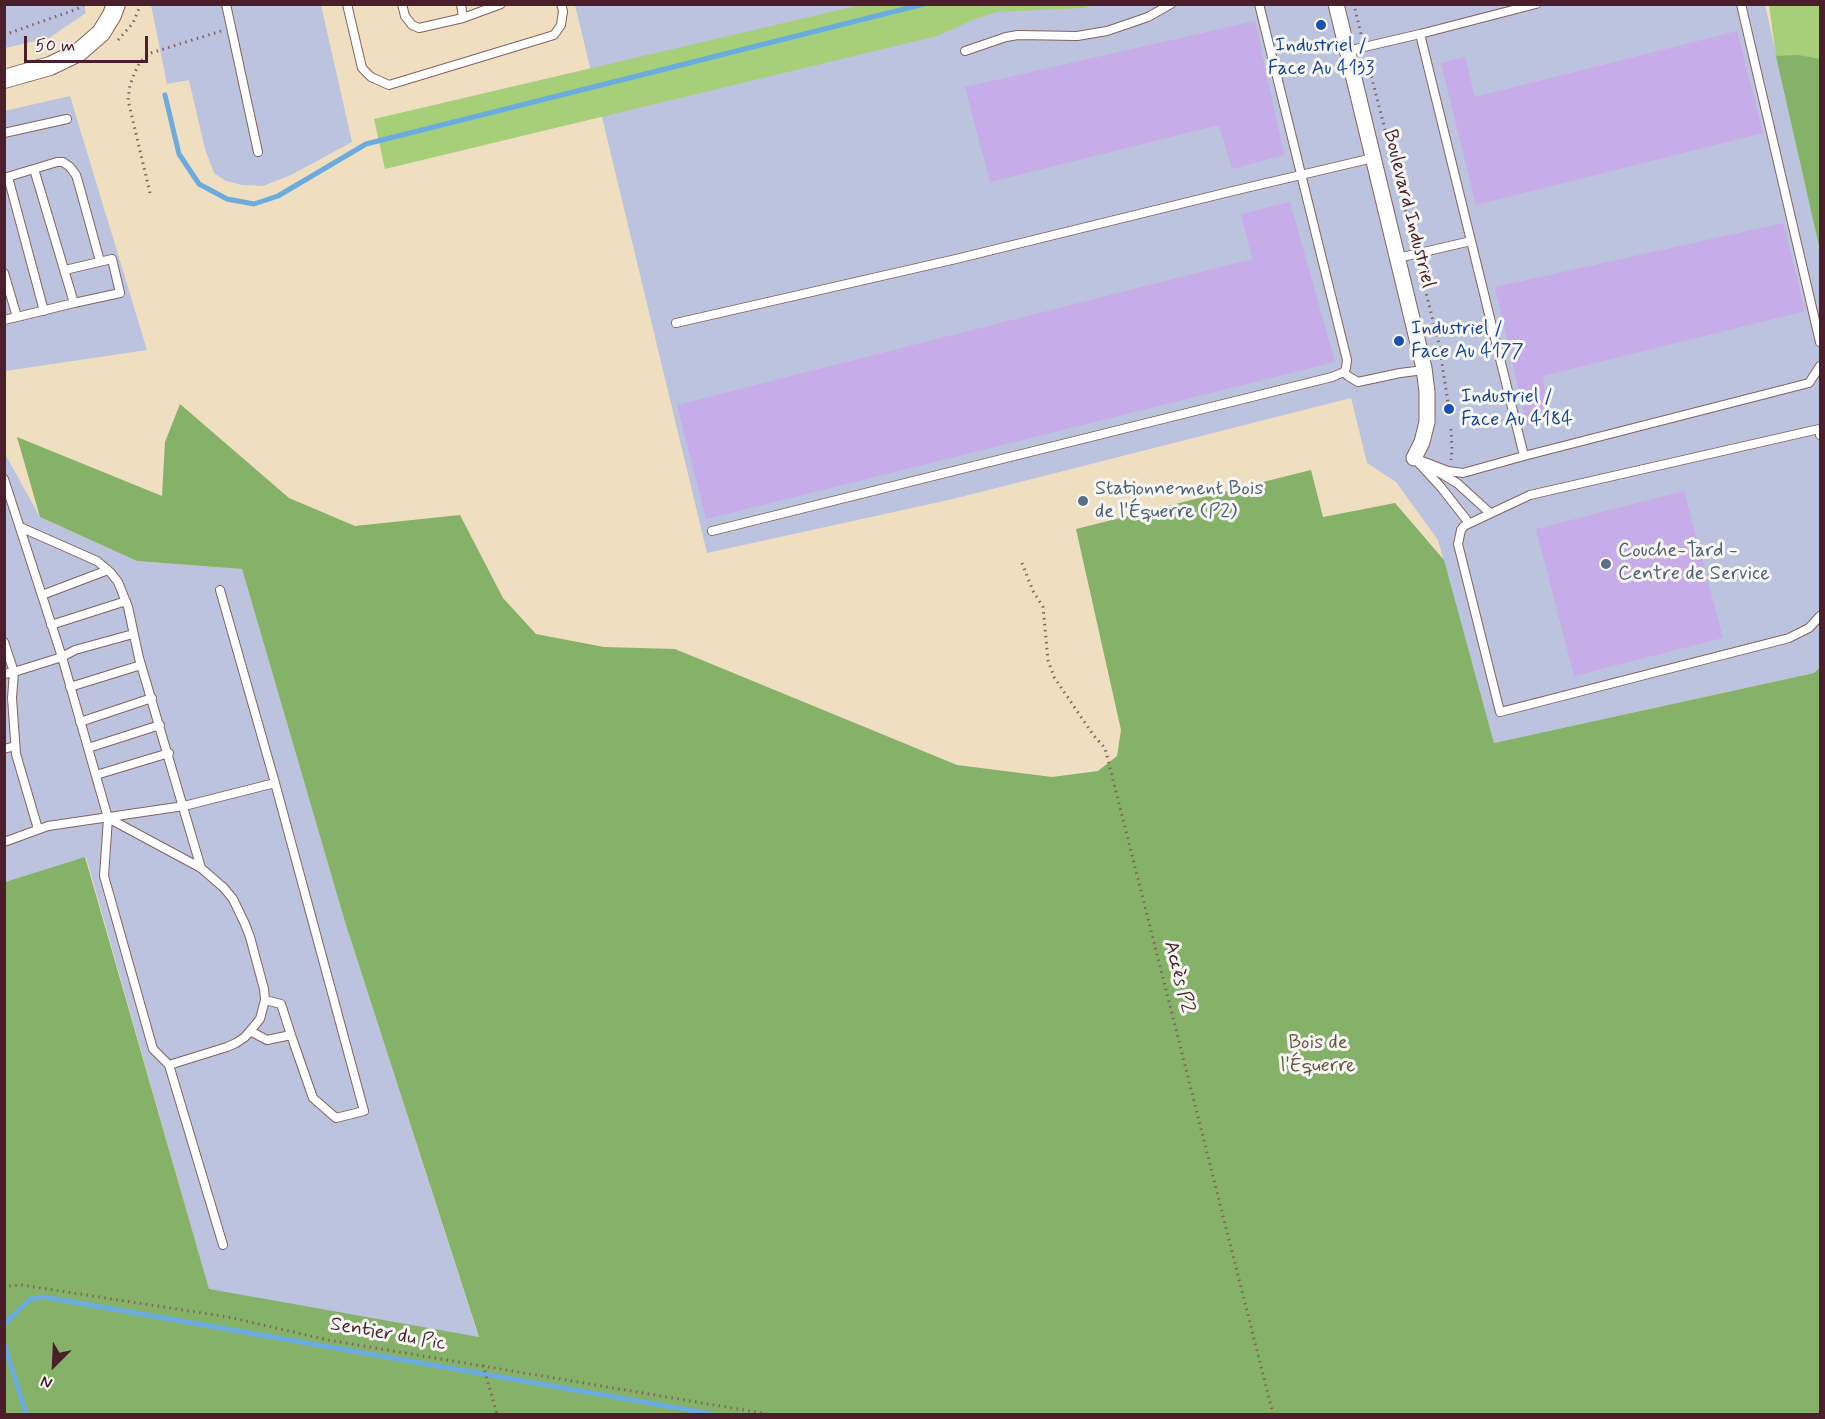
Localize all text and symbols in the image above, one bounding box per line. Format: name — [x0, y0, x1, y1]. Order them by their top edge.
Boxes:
marker: Industriel / Face Au 4133 — [1314, 18, 1328, 32]
scale bar — [27, 24, 152, 62]
text: 50 m — [35, 34, 75, 58]
place label: Industriel / Face Au 4133 — [1268, 35, 1374, 82]
street label: Boulevard Industriel — [1377, 127, 1439, 291]
place label: Industriel / Face Au 4177 — [1411, 318, 1524, 365]
marker: Industriel / Face Au 4177 — [1392, 334, 1406, 348]
place label: Industriel / Face Au 4184 — [1461, 386, 1573, 433]
marker: Industriel / Face Au 4184 — [1442, 402, 1456, 416]
place label: Stationnement Bois de l'Équerre (P2) — [1095, 478, 1263, 525]
marker: Stationnement Bois de l'Équerre (P2) — [1076, 494, 1090, 508]
place label: Couche-Tard - Centre de Service — [1618, 540, 1770, 587]
marker: Couche-Tard - Centre de Service — [1599, 557, 1613, 571]
street label: Accès P2 — [1157, 939, 1199, 1015]
park label: Bois de l'Équerre — [1281, 1032, 1355, 1079]
street label: Sentier du Pic — [328, 1313, 448, 1357]
north arrow — [24, 1335, 84, 1395]
text: N — [37, 1370, 56, 1394]

